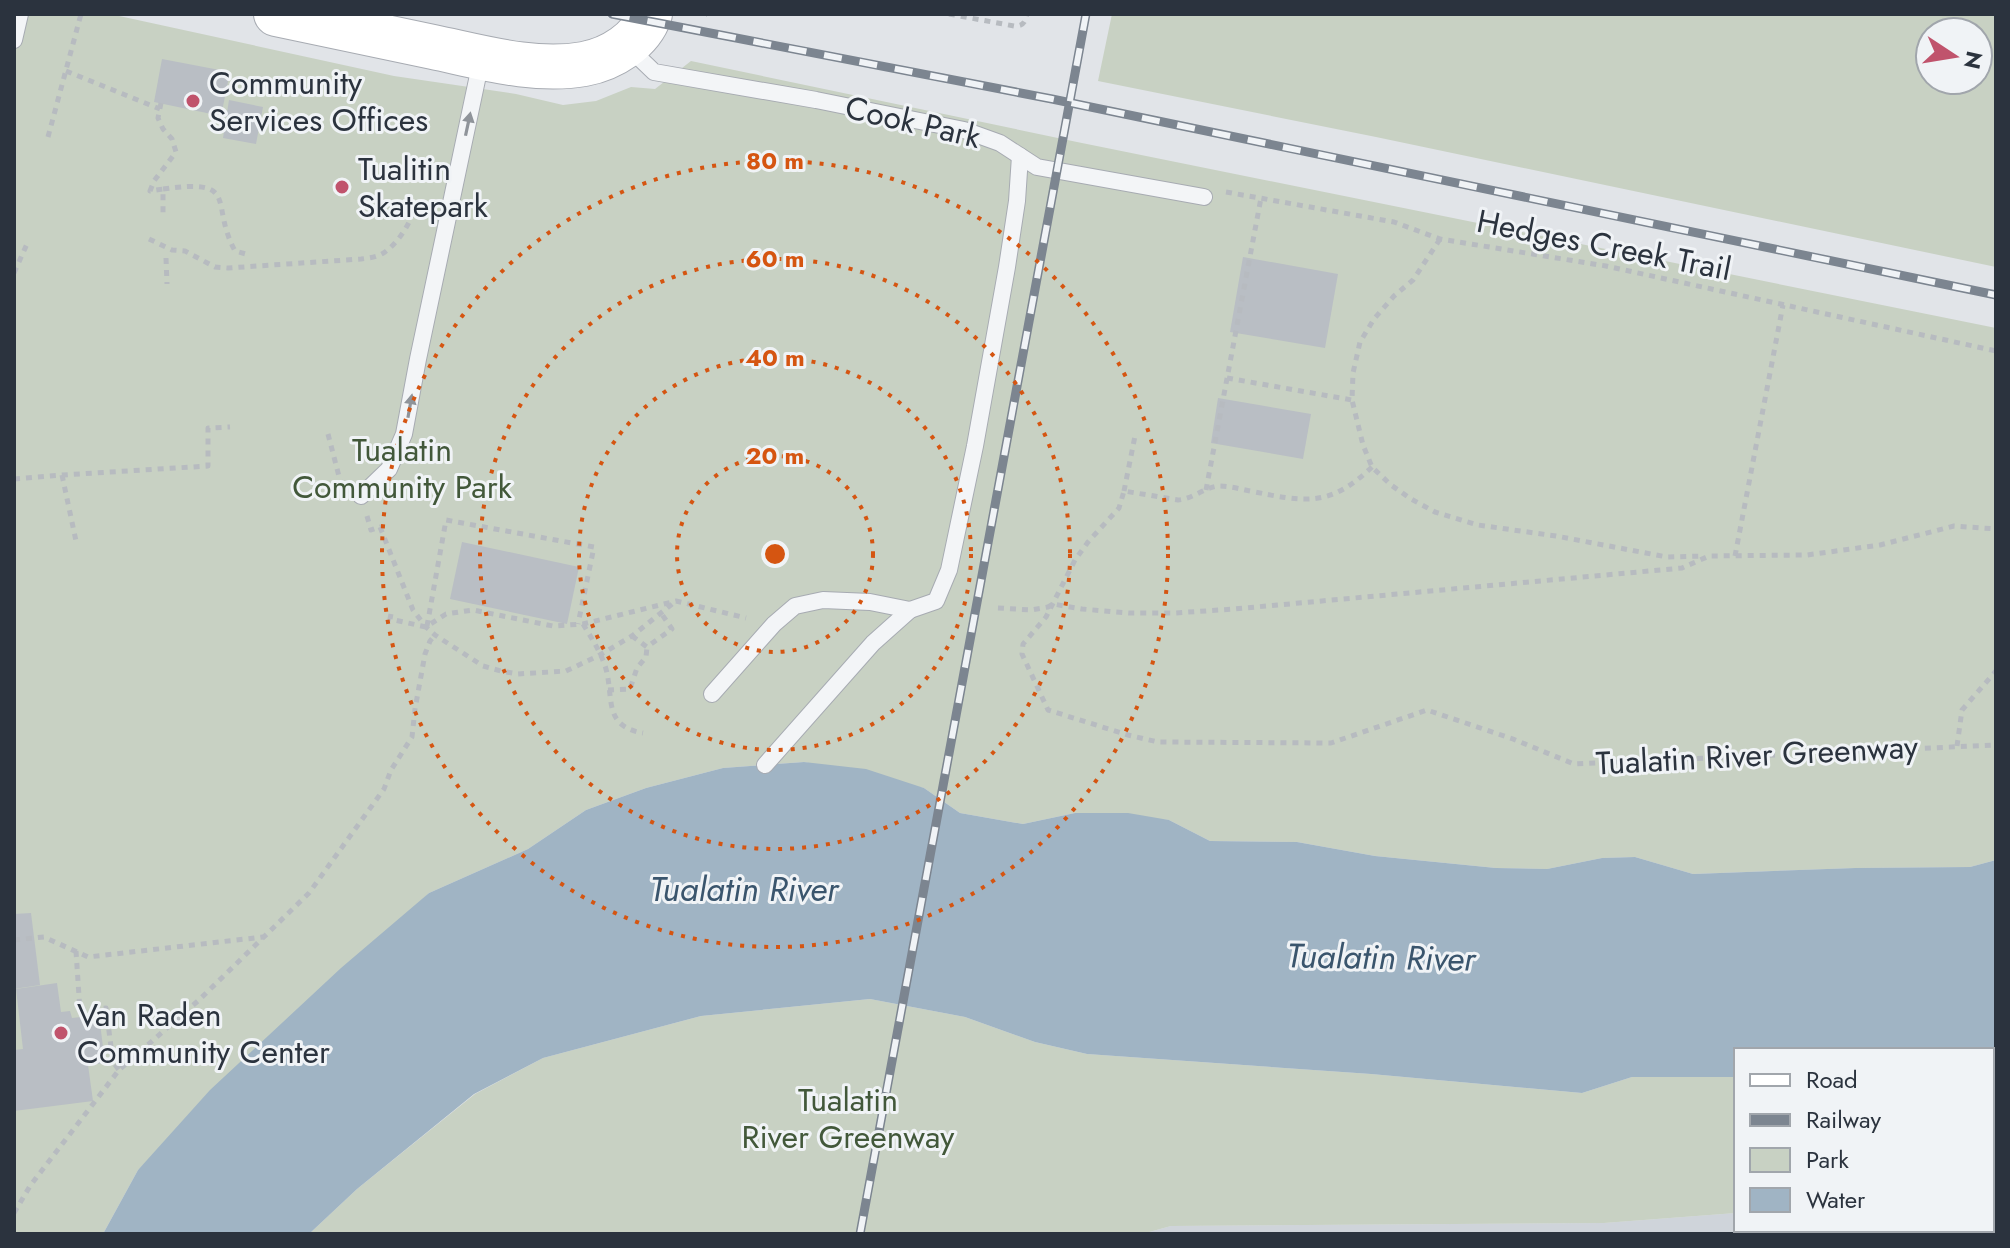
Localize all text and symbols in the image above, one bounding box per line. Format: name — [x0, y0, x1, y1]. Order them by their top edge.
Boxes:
north arrow — [1914, 16, 1994, 96]
text: N — [1956, 48, 1991, 72]
place label: Community Services Offices — [209, 60, 428, 143]
street label: Cook Park — [841, 84, 986, 160]
marker: Community Services Offices — [184, 92, 202, 110]
one-way arrow — [462, 111, 475, 136]
text: 80 m — [746, 143, 804, 178]
place label: Tualitin Skatepark — [358, 146, 489, 229]
marker: Tualitin Skatepark — [333, 178, 351, 196]
street label: Hedges Creek Trail — [1473, 198, 1735, 292]
text: 60 m — [746, 241, 804, 276]
text: 40 m — [745, 340, 805, 375]
one-way arrow — [404, 393, 416, 418]
park label: Tualatin Community Park — [292, 427, 513, 510]
text: 20 m — [746, 438, 804, 473]
centre of rings — [761, 540, 789, 568]
street label: Tualatin River Greenway — [1595, 724, 1920, 786]
water label: Tualatin River — [650, 865, 840, 914]
water label: Tualatin River — [1286, 931, 1477, 984]
place label: Van Raden Community Center — [77, 992, 330, 1075]
marker: Van Raden Community Center — [52, 1024, 70, 1042]
legend — [1734, 1048, 1994, 1232]
text: Road — [1806, 1062, 1858, 1097]
park label: Tualatin River Greenway — [742, 1077, 955, 1160]
text: Railway — [1806, 1102, 1881, 1137]
text: Park — [1806, 1142, 1849, 1177]
text: Water — [1806, 1182, 1866, 1217]

